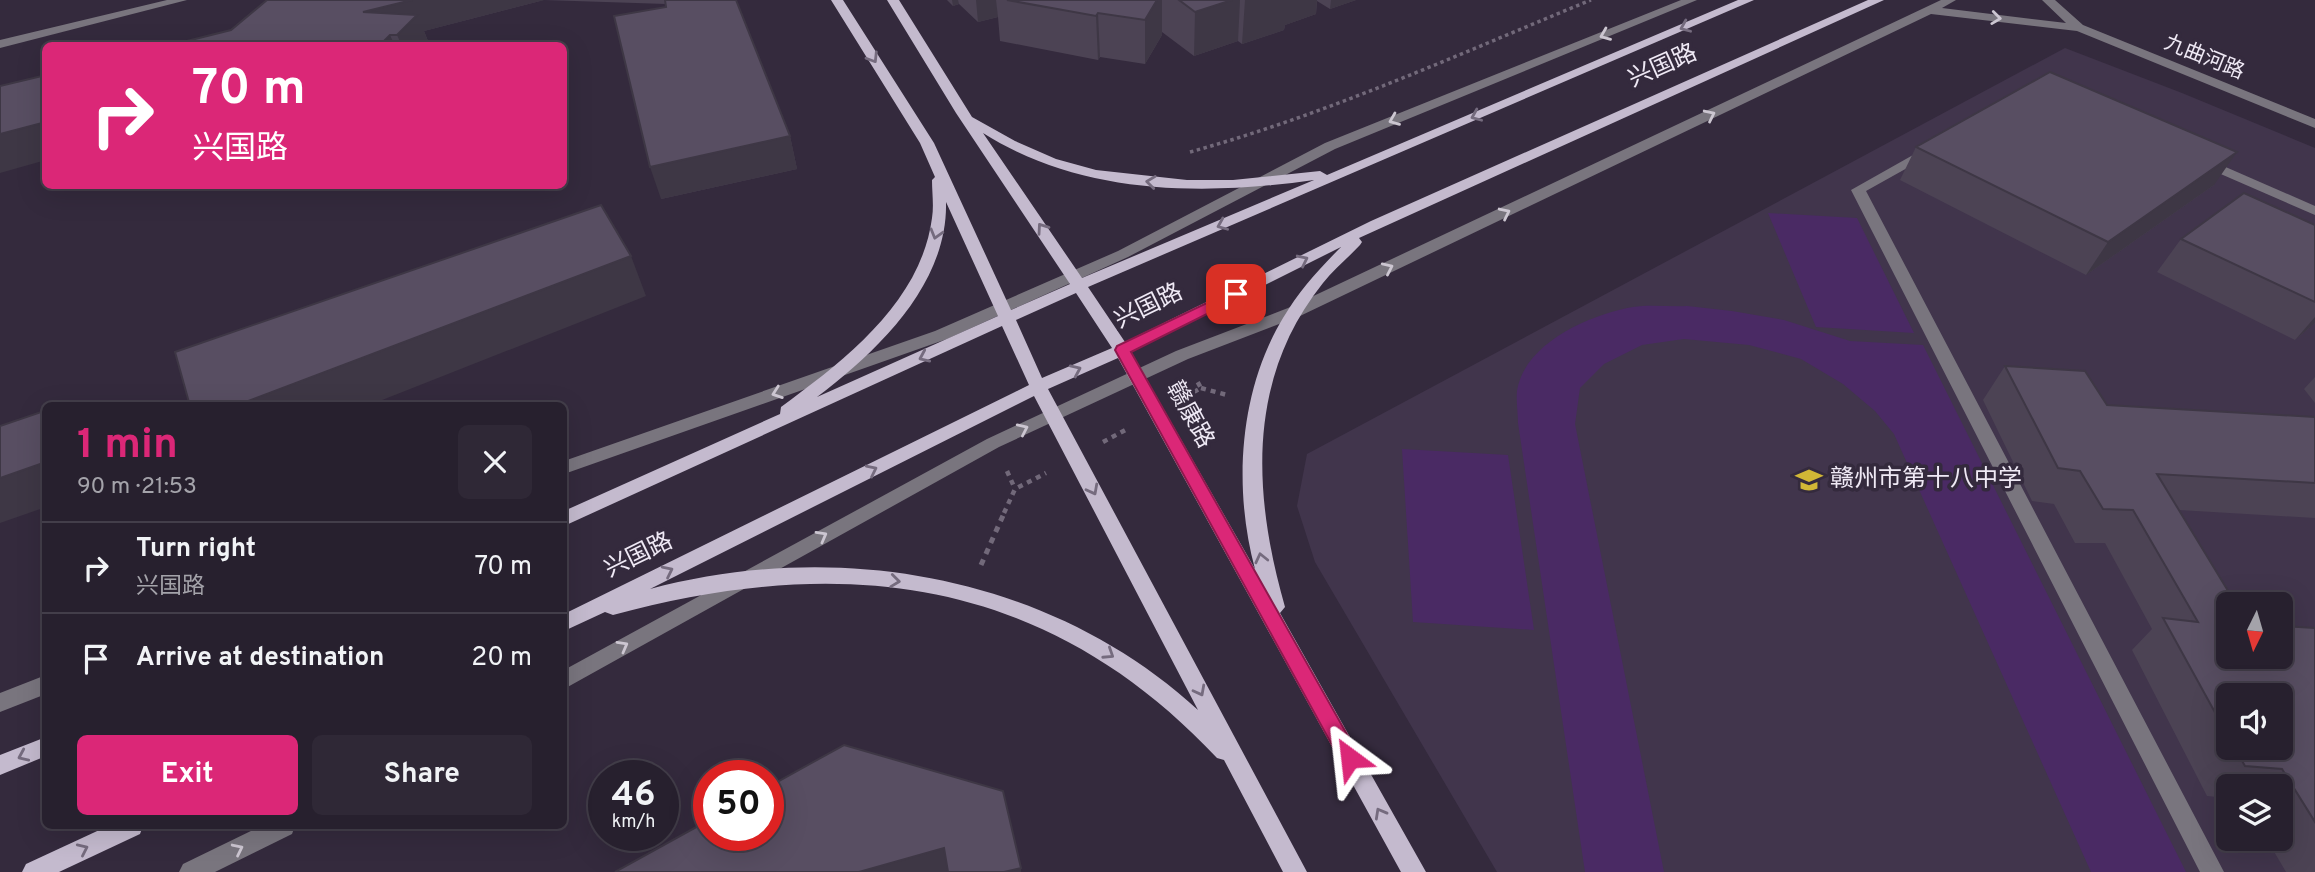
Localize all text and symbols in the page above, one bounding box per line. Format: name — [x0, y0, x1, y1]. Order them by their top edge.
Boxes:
one-way arrow — [1991, 11, 2002, 26]
one-way arrow — [1680, 19, 1692, 33]
one-way arrow — [1600, 26, 1612, 40]
street label: 九曲河路 — [2160, 30, 2248, 86]
street label: 兴国路 — [1624, 39, 1702, 95]
one-way arrow — [865, 50, 878, 63]
text: 70 m — [192, 60, 306, 122]
icon: right — [77, 70, 168, 161]
one-way arrow — [1471, 108, 1483, 122]
one-way arrow — [1703, 109, 1715, 123]
one-way arrow — [1389, 112, 1402, 126]
text: 兴国路 — [192, 130, 288, 170]
one-way arrow — [1145, 174, 1157, 189]
one-way arrow — [1498, 207, 1510, 221]
one-way arrow — [1216, 216, 1228, 230]
one-way arrow — [1037, 223, 1050, 236]
one-way arrow — [929, 227, 944, 239]
one-way arrow — [1296, 255, 1308, 269]
one-way arrow — [1381, 263, 1393, 277]
pin — [1206, 264, 1266, 324]
icon: arrive — [1217, 275, 1255, 313]
street label: 兴国路 — [1110, 278, 1188, 336]
one-way arrow — [919, 348, 931, 362]
one-way arrow — [1069, 364, 1082, 378]
street label: 赣康路 — [1158, 376, 1220, 454]
one-way arrow — [771, 385, 783, 399]
text: 1 min — [77, 420, 178, 473]
one-way arrow — [1016, 423, 1028, 437]
button: close — [458, 425, 532, 499]
one-way arrow — [865, 464, 877, 478]
school or university icon: 赣州市第十八中学 — [1794, 465, 1824, 495]
place label: 赣州市第十八中学 — [1830, 465, 2022, 495]
text: 90 m · 21:53 — [77, 473, 197, 502]
one-way arrow — [1085, 483, 1099, 495]
street label: 兴国路 — [600, 527, 678, 585]
one-way arrow — [815, 531, 828, 545]
text: Turn right — [136, 533, 256, 566]
icon: right — [77, 549, 115, 587]
text: 70 m — [474, 551, 532, 584]
one-way arrow — [1255, 552, 1270, 564]
one-way arrow — [661, 566, 673, 580]
text: 兴国路 — [136, 573, 205, 602]
one-way arrow — [889, 573, 901, 588]
north arrow — [2216, 592, 2292, 668]
map controls — [2216, 592, 2293, 851]
icon: arrive — [77, 640, 115, 678]
one-way arrow — [616, 641, 628, 654]
text: Arrive at destination — [136, 642, 384, 675]
text: 20 m — [471, 642, 532, 675]
one-way arrow — [1101, 646, 1114, 659]
button: sound — [2216, 683, 2293, 760]
one-way arrow — [1192, 684, 1205, 696]
position arrow — [1313, 721, 1387, 795]
button: Exit — [77, 735, 298, 815]
button: Share — [312, 735, 532, 815]
one-way arrow — [18, 747, 30, 761]
speed limit sign: 50 — [693, 760, 784, 851]
text: 46 — [612, 774, 656, 818]
button: layers — [2216, 774, 2293, 851]
one-way arrow — [1375, 807, 1388, 820]
text: km/h — [612, 811, 655, 834]
one-way arrow — [76, 843, 88, 857]
one-way arrow — [230, 844, 243, 857]

